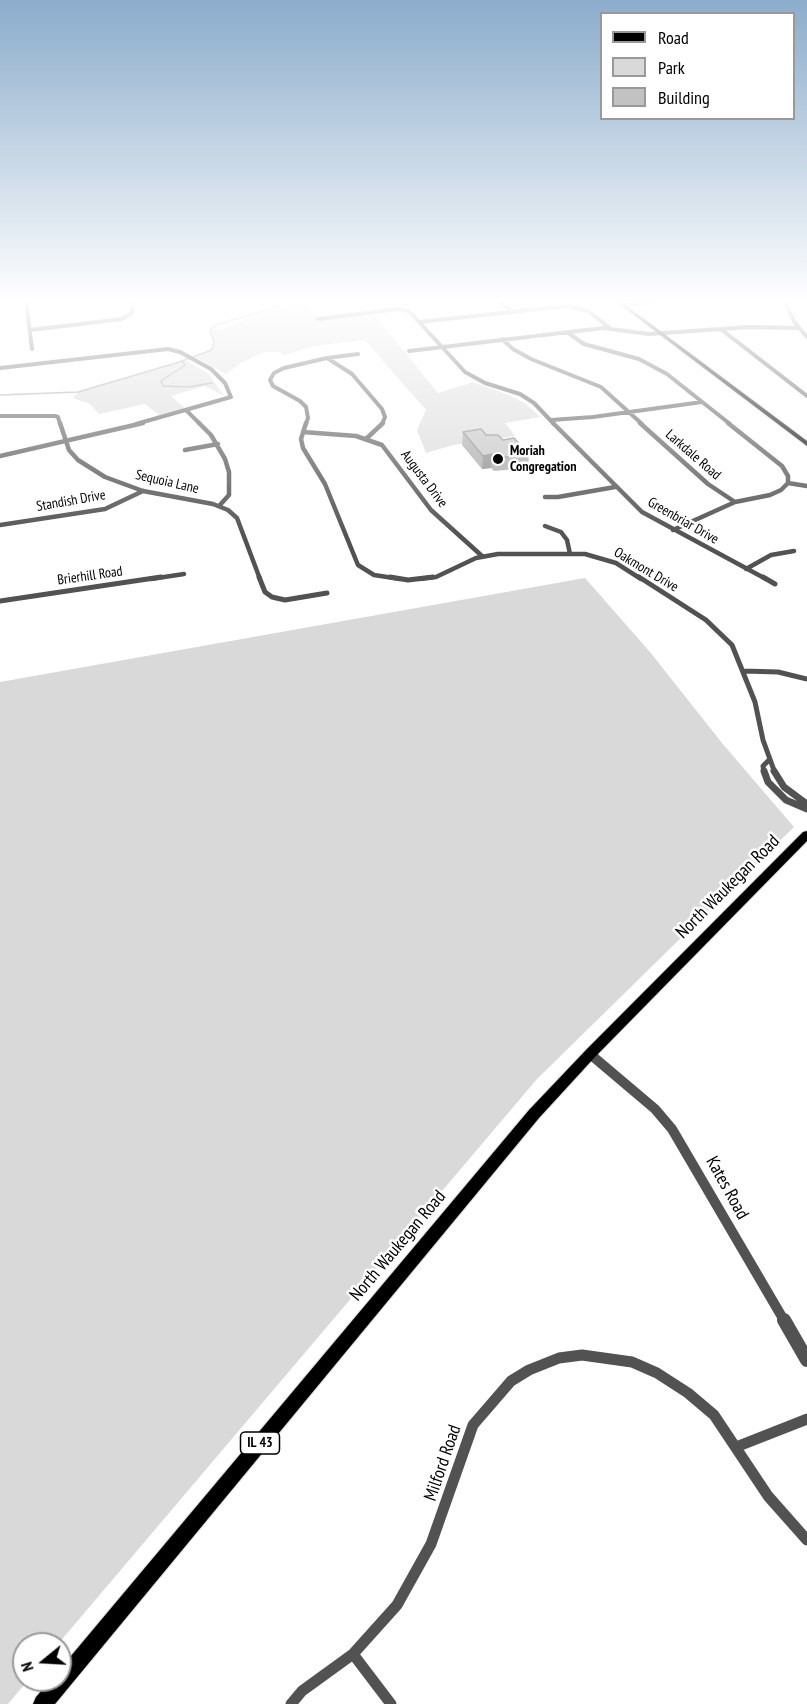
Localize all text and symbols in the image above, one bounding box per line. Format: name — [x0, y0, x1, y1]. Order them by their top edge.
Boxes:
legend — [600, 12, 795, 120]
text: Road — [658, 26, 689, 49]
text: Park — [658, 56, 685, 79]
text: Building — [658, 86, 710, 109]
street label: Larkdale Road — [662, 426, 724, 484]
place label: Moriah Congregation — [510, 443, 577, 476]
street label: Augusta Drive — [397, 447, 451, 511]
marker: Moriah Congregation — [491, 452, 505, 466]
street label: Sequoia Lane — [134, 467, 200, 497]
street label: Standish Drive — [35, 487, 107, 515]
street label: Greenbriar Drive — [645, 494, 721, 548]
street label: Oakmont Drive — [611, 544, 681, 596]
street label: Brierhill Road — [56, 563, 124, 589]
street label: North Waukegan Road — [672, 831, 784, 943]
street label: Kates Road — [701, 1153, 753, 1223]
street label: North Waukegan Road — [346, 1186, 450, 1306]
street label: Milford Road — [420, 1422, 466, 1504]
road number: IL 43 — [240, 1432, 280, 1454]
north arrow — [12, 1632, 72, 1692]
text: N — [16, 1660, 38, 1674]

